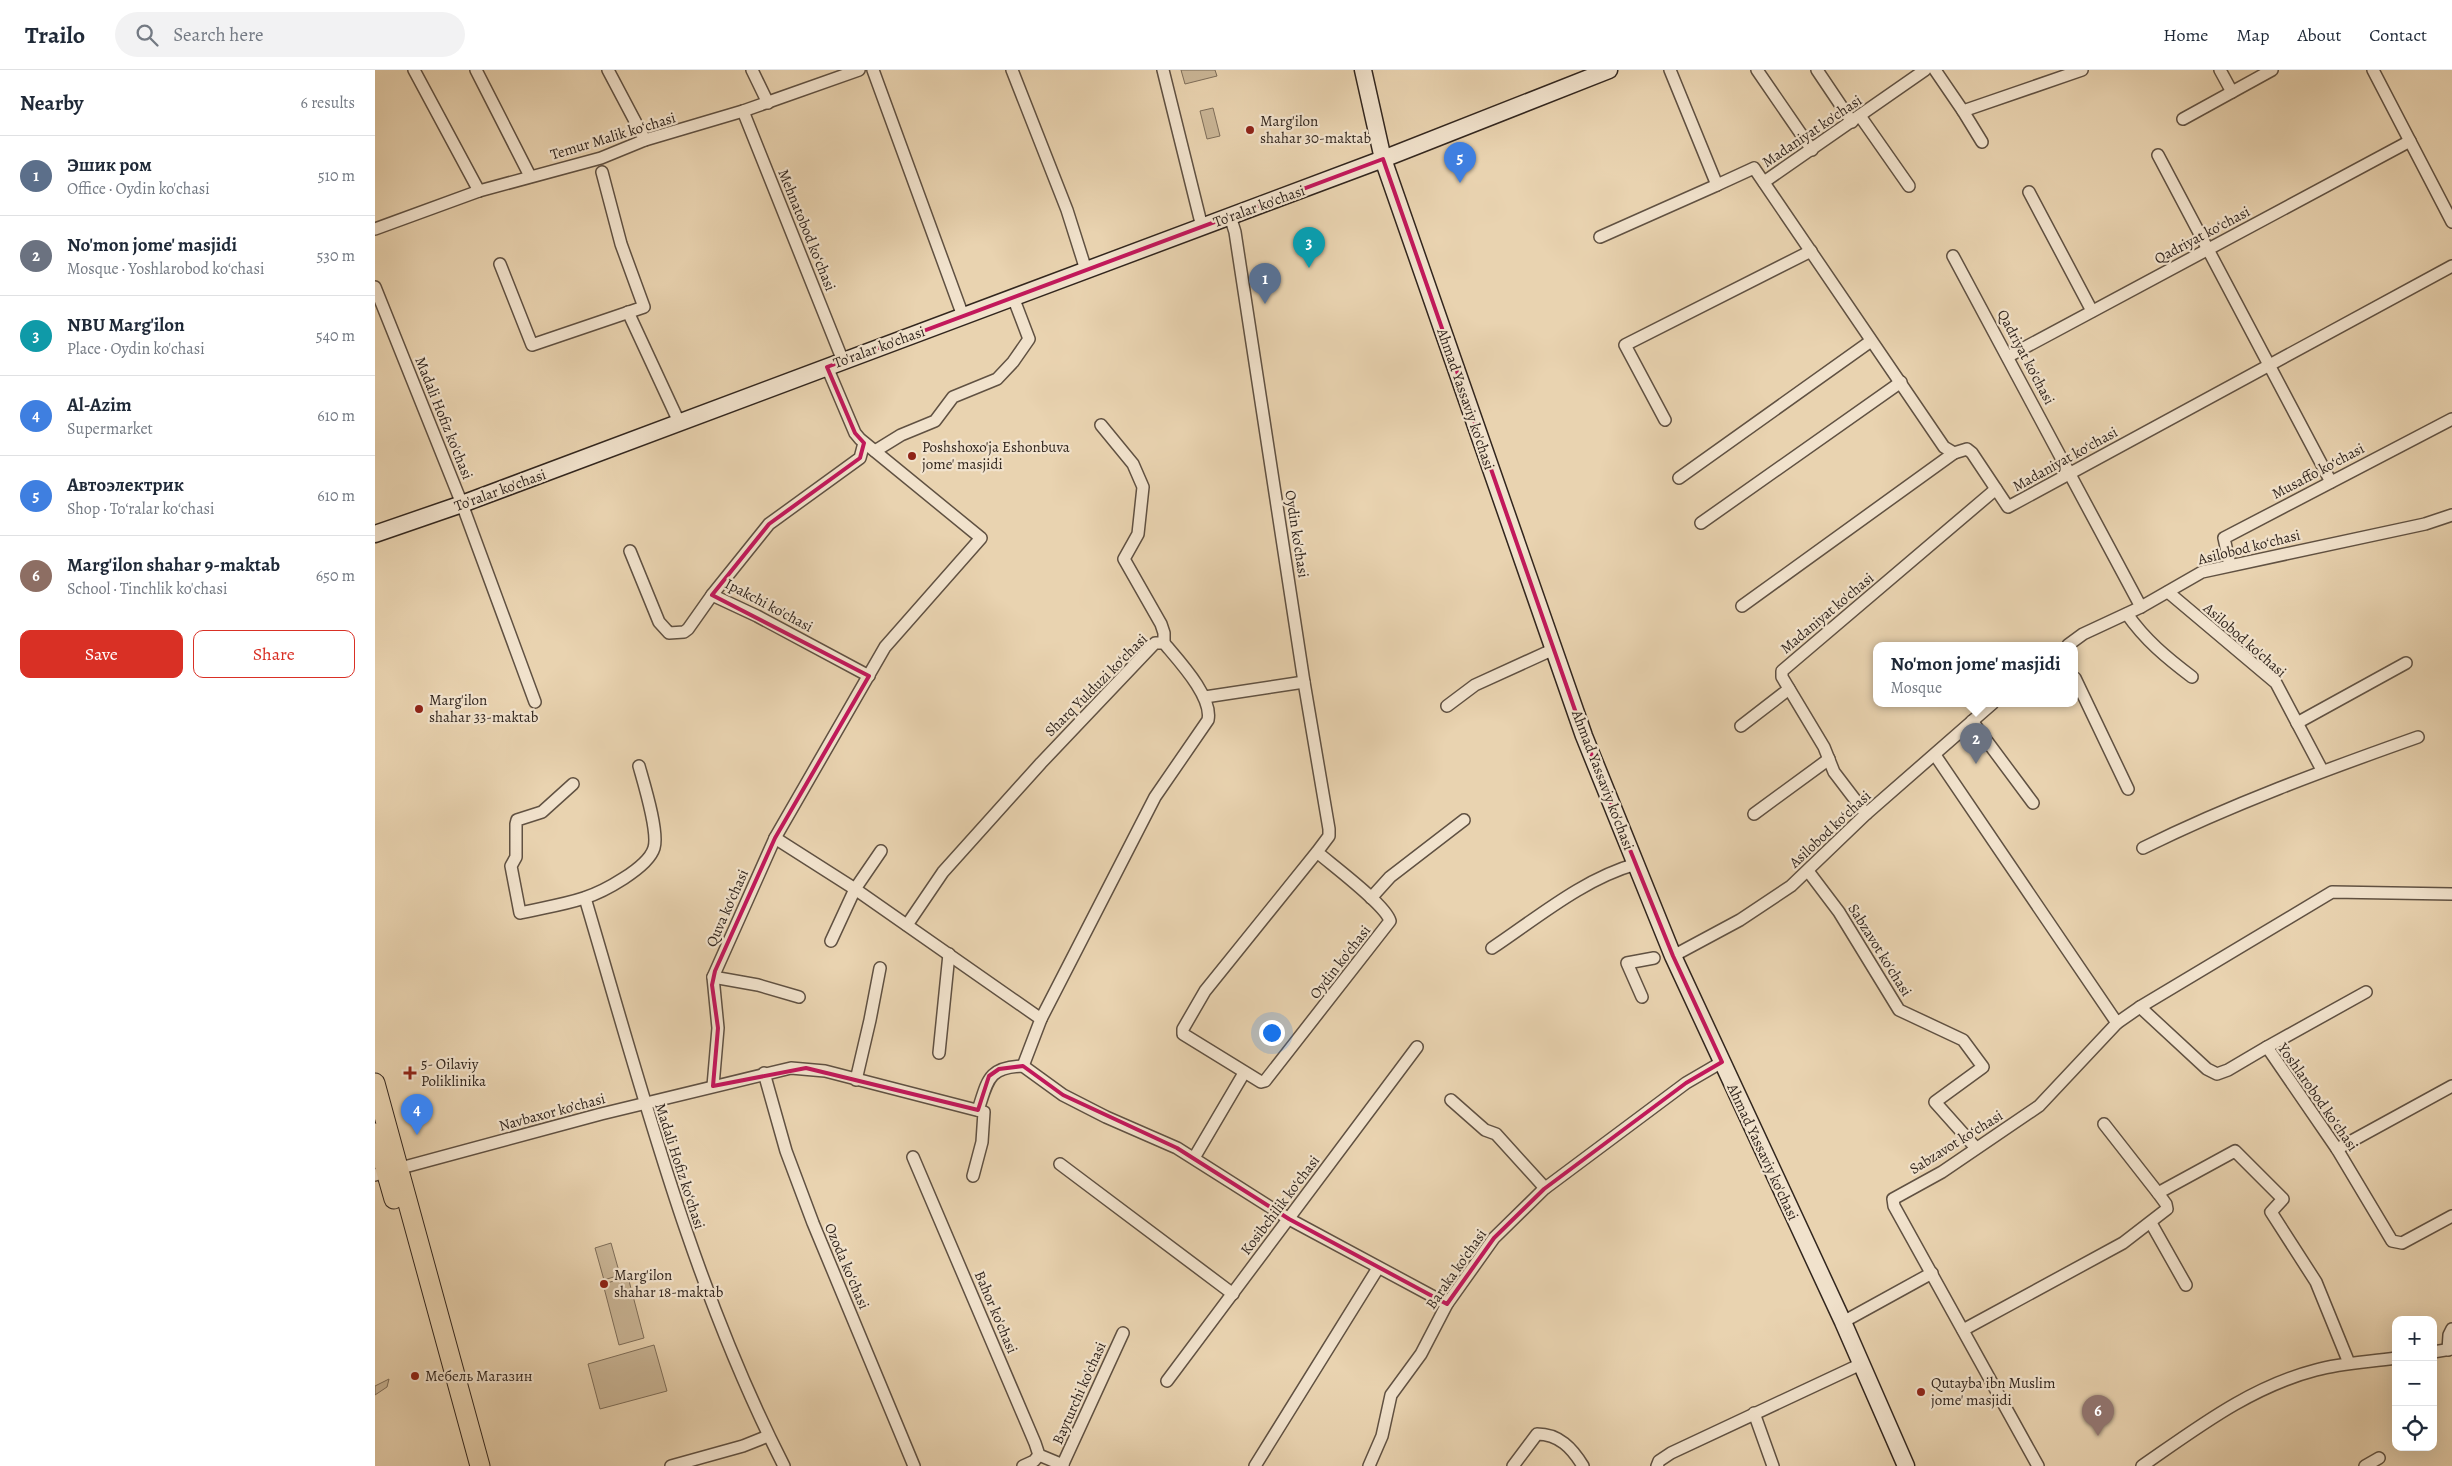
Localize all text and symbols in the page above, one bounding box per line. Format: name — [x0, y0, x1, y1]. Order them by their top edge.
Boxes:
search box — [115, 12, 465, 57]
text: Trailo — [25, 19, 85, 51]
icon: search — [133, 21, 161, 49]
text: Search here — [173, 22, 264, 48]
text: Home — [2163, 23, 2208, 47]
text: Map — [2236, 23, 2269, 47]
text: About — [2297, 23, 2341, 47]
text: Contact — [2369, 23, 2427, 47]
text: Nearby — [20, 89, 83, 117]
street label: Madaniyat ko'chasi — [1758, 90, 1866, 172]
text: 6 results — [301, 92, 355, 114]
street label: Temur Malik koʻchasi — [548, 107, 678, 165]
place label: Marg'ilon shahar 30-maktab — [1260, 111, 1372, 148]
marker: Marg'ilon shahar 30-maktab — [1244, 124, 1256, 136]
pin: 5 — [1444, 142, 1476, 183]
text: Эшик ром — [67, 152, 152, 178]
text: 1 — [33, 165, 39, 187]
text: 510 m — [318, 165, 355, 187]
street label: Mehnatobod koʻchasi — [773, 166, 841, 294]
text: Office · Oydin ko'chasi — [67, 178, 210, 200]
street label: To'ralar ko'chasi — [1210, 180, 1308, 232]
street label: Qadriyat koʻchasi — [2151, 201, 2253, 269]
pin: 3 — [1293, 227, 1325, 268]
text: No'mon jome' masjidi — [67, 232, 237, 258]
text: 2 — [32, 245, 40, 267]
text: 530 m — [316, 245, 355, 267]
text: Mosque · Yoshlarobod koʻchasi — [67, 258, 264, 280]
pin: 1 — [1249, 263, 1281, 304]
street label: Qadriyat ko'chasi — [1993, 306, 2059, 408]
text: NBU Marg'ilon — [67, 312, 185, 338]
street label: To'ralar ko'chasi — [830, 321, 928, 373]
text: 3 — [33, 325, 39, 347]
text: 540 m — [316, 325, 355, 347]
street label: Ahmad Yassaviy ko'chasi — [1432, 325, 1500, 472]
text: Place · Oydin ko'chasi — [67, 338, 205, 360]
street label: Madali Hofiz ko'chasi — [410, 354, 478, 482]
text: Al-Azim — [67, 392, 132, 418]
text: 4 — [32, 405, 40, 427]
text: 610 m — [317, 405, 355, 427]
text: Supermarket — [67, 418, 153, 440]
street label: Madaniyat koʻchasi — [2009, 422, 2121, 496]
place label: Poshshoxo'ja Eshonbuva jome' masjidi — [922, 437, 1070, 474]
street label: Musaffo koʻchasi — [2268, 438, 2368, 504]
marker: Poshshoxo'ja Eshonbuva jome' masjidi — [906, 450, 918, 462]
street label: To'ralar ko'chasi — [451, 464, 549, 516]
text: Автоэлектрик — [67, 472, 184, 498]
text: 5 — [33, 485, 39, 507]
text: 610 m — [317, 485, 355, 507]
street label: Oydin ko'chasi — [1280, 489, 1314, 579]
text: Shop · Toʻralar koʻchasi — [67, 498, 215, 520]
street label: Asilobod koʻchasi — [2195, 525, 2302, 570]
text: Marg'ilon shahar 9-maktab — [67, 552, 280, 578]
text: 6 — [32, 565, 40, 587]
text: 650 m — [316, 565, 355, 587]
street label: Madaniyat ko'chasi — [1776, 568, 1878, 658]
street label: Ipakchi ko'chasi — [721, 573, 817, 637]
text: School · Tinchlik ko'chasi — [67, 578, 227, 600]
street label: Asilobod ko'chasi — [2198, 598, 2291, 682]
street label: Sharq Yulduzi koʻchasi — [1040, 629, 1152, 741]
button: Save — [20, 630, 183, 678]
button: Share — [193, 630, 355, 678]
popup — [1873, 642, 2078, 707]
text: No'mon jome' masjidi — [1890, 651, 2061, 677]
text: Mosque — [1890, 677, 1942, 699]
place label: Marg'ilon shahar 33-maktab — [429, 690, 539, 727]
marker: Marg'ilon shahar 33-maktab — [413, 703, 425, 715]
street label: Ahmad Yassaviy ko'chasi — [1567, 706, 1639, 853]
pin: 2 — [1960, 723, 1992, 764]
street label: Asilobod koʻchasi — [1784, 786, 1875, 873]
street label: Quva ko'chasi — [701, 866, 753, 950]
street label: Sabzavot ko'chasi — [1844, 900, 1916, 1000]
street label: Oydin ko'chasi — [1305, 921, 1375, 1003]
your location — [1259, 1020, 1285, 1046]
street label: Yoshlarobod koʻchasi — [2273, 1038, 2363, 1155]
place label: 5- Oilaviy Poliklinika — [421, 1054, 486, 1091]
marker: 5- Oilaviy Poliklinika — [403, 1066, 417, 1080]
street label: Ahmad Yassaviy ko'chasi — [1722, 1080, 1803, 1223]
street label: Navbaxor ko’chasi — [497, 1088, 607, 1136]
pin: 4 — [401, 1094, 433, 1135]
street label: Madali Hofiz koʻchasi — [650, 1100, 710, 1232]
street label: Sabzavot koʻchasi — [1906, 1105, 2006, 1179]
street label: Kosibchilik koʻchasi — [1236, 1151, 1324, 1259]
street label: Ozoda koʻchasi — [820, 1220, 874, 1312]
street label: Baraka ko'chasi — [1421, 1225, 1491, 1313]
place label: Marg'ilon shahar 18-maktab — [614, 1265, 724, 1302]
street label: Bahor ko'chasi — [970, 1268, 1022, 1356]
marker: Marg'ilon shahar 18-maktab — [598, 1278, 610, 1290]
map controls — [2392, 1316, 2437, 1451]
button: + — [2392, 1316, 2437, 1361]
street label: Bayturchi ko'chasi — [1047, 1338, 1111, 1448]
button: − — [2392, 1361, 2437, 1406]
place label: Мебель Магазин — [425, 1366, 533, 1386]
marker: Мебель Магазин — [409, 1370, 421, 1382]
place label: Qutayba ibn Muslim jome' masjidi — [1931, 1373, 2056, 1410]
marker: Qutayba ibn Muslim jome' masjidi — [1915, 1386, 1927, 1398]
pin: 6 — [2082, 1395, 2114, 1436]
button: locate — [2392, 1406, 2437, 1451]

